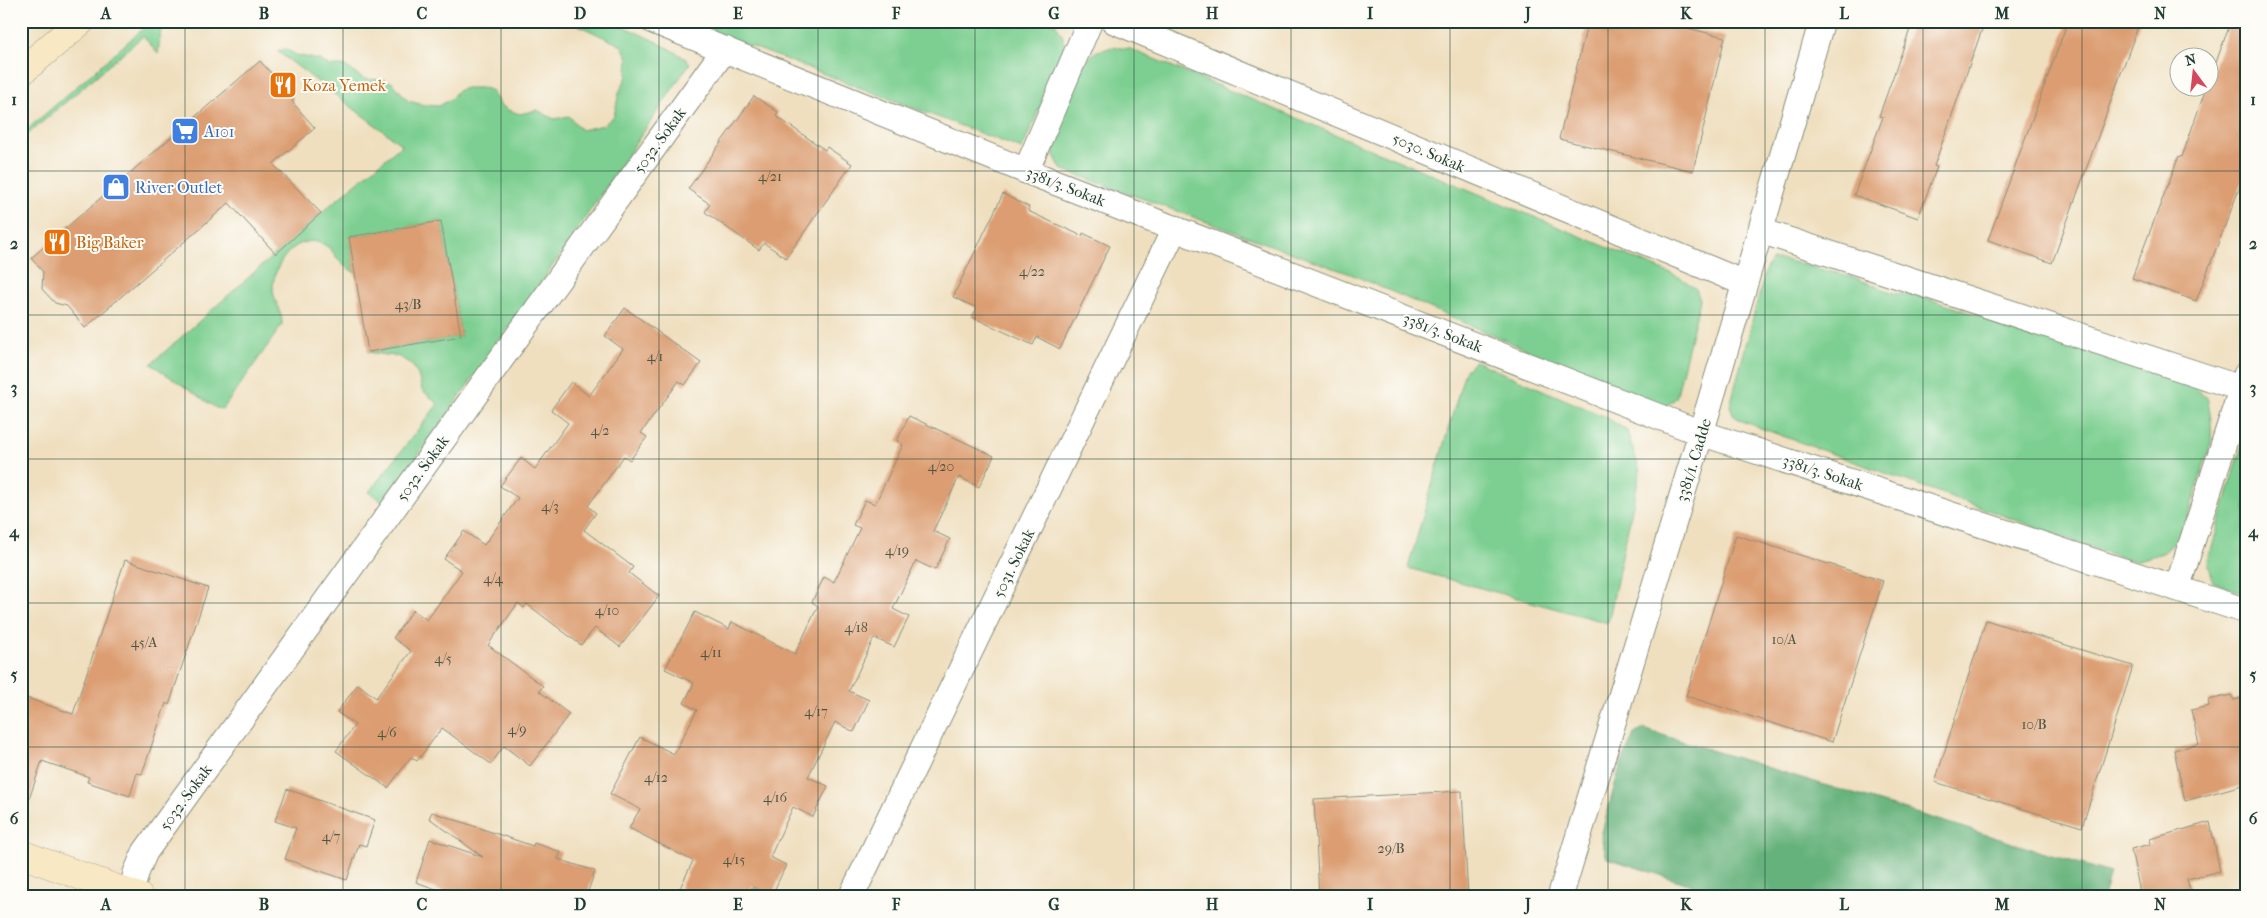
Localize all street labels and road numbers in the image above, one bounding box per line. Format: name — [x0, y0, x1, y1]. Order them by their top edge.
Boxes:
street label: 5032. Sokak — [629, 103, 690, 177]
street label: 5030. Sokak — [1389, 129, 1469, 177]
street label: 3381/3. Sokak — [1023, 163, 1109, 211]
street label: 3381/3. Sokak — [1400, 309, 1486, 357]
street label: 3381/1. Cadde — [1672, 416, 1715, 504]
street label: 5032. Sokak — [392, 431, 453, 505]
street label: 3381/3. Sokak — [1780, 450, 1866, 495]
street label: 5031. Sokak — [989, 525, 1039, 601]
street label: 5032. Sokak — [155, 760, 216, 834]

